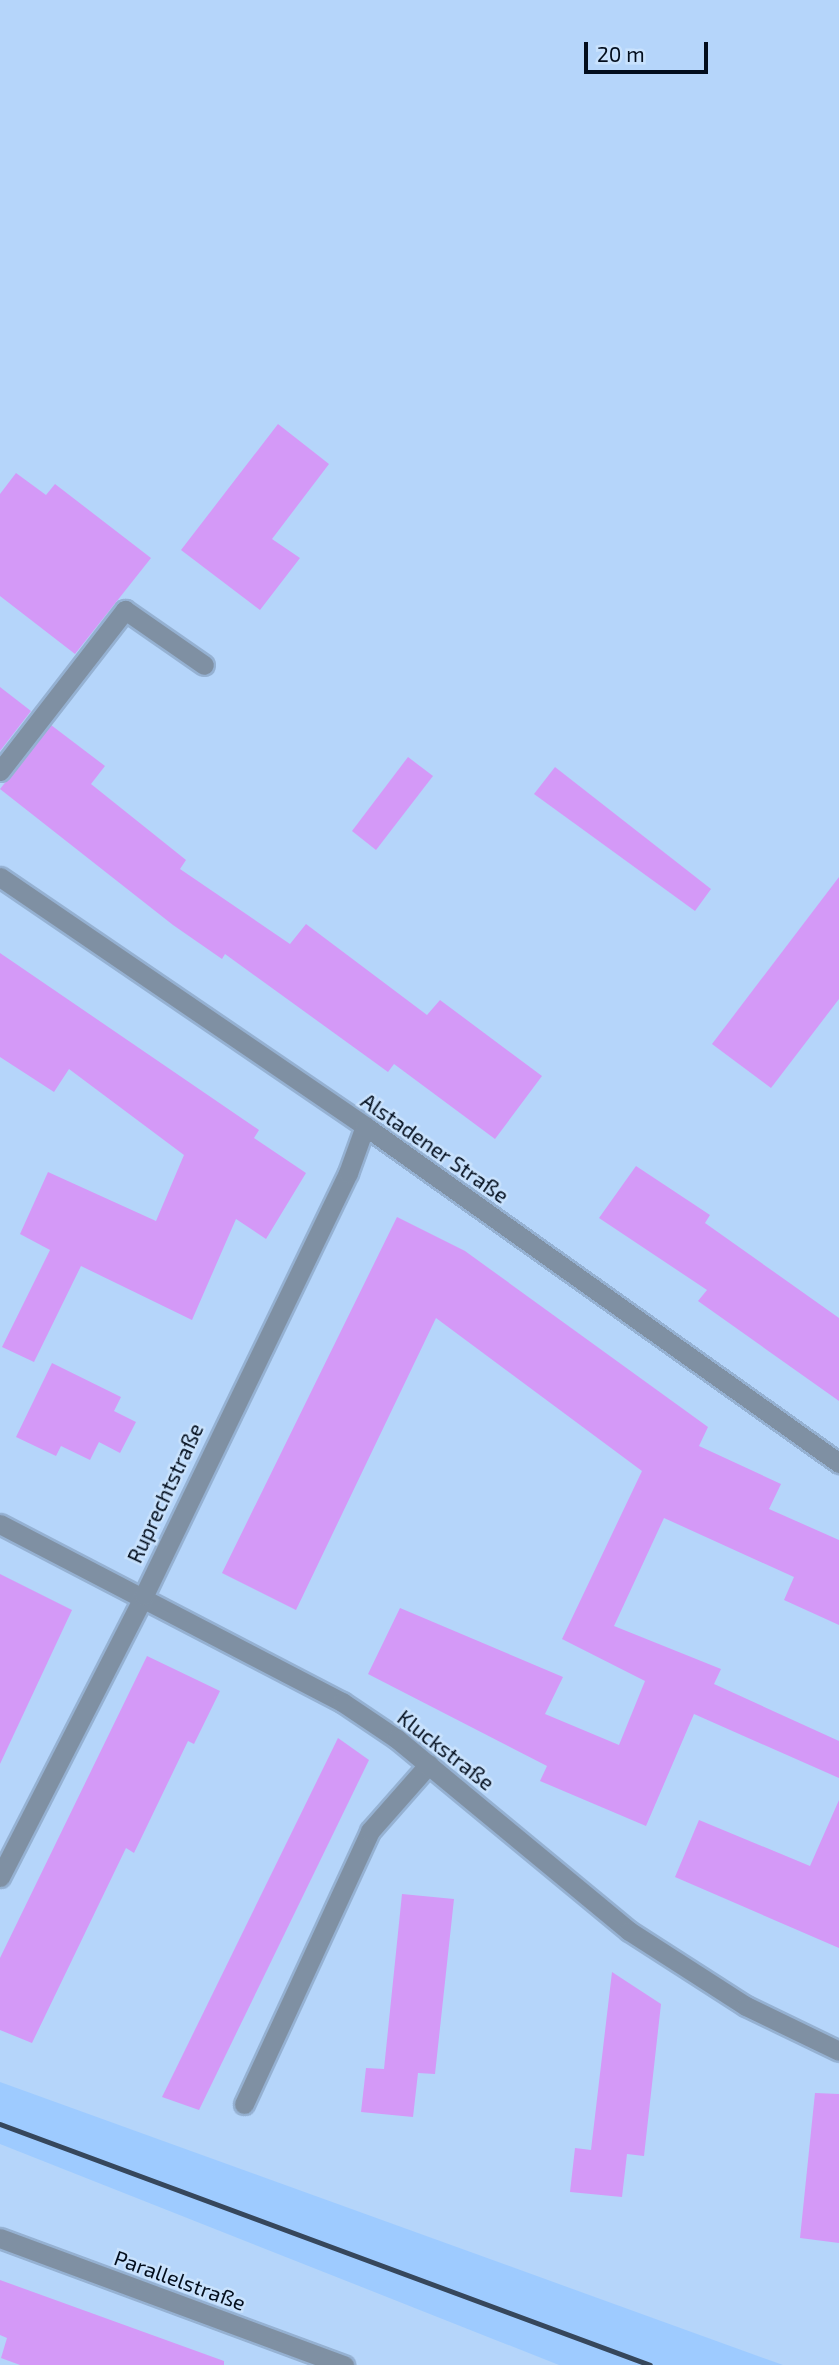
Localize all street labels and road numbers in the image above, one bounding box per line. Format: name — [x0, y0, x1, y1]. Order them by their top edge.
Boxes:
street label: Alstadener Straße — [356, 1088, 514, 1208]
street label: Ruprechtstraße — [122, 1419, 208, 1567]
street label: Kluckstraße — [393, 1704, 499, 1796]
street label: Parallelstraße — [111, 2245, 249, 2315]

